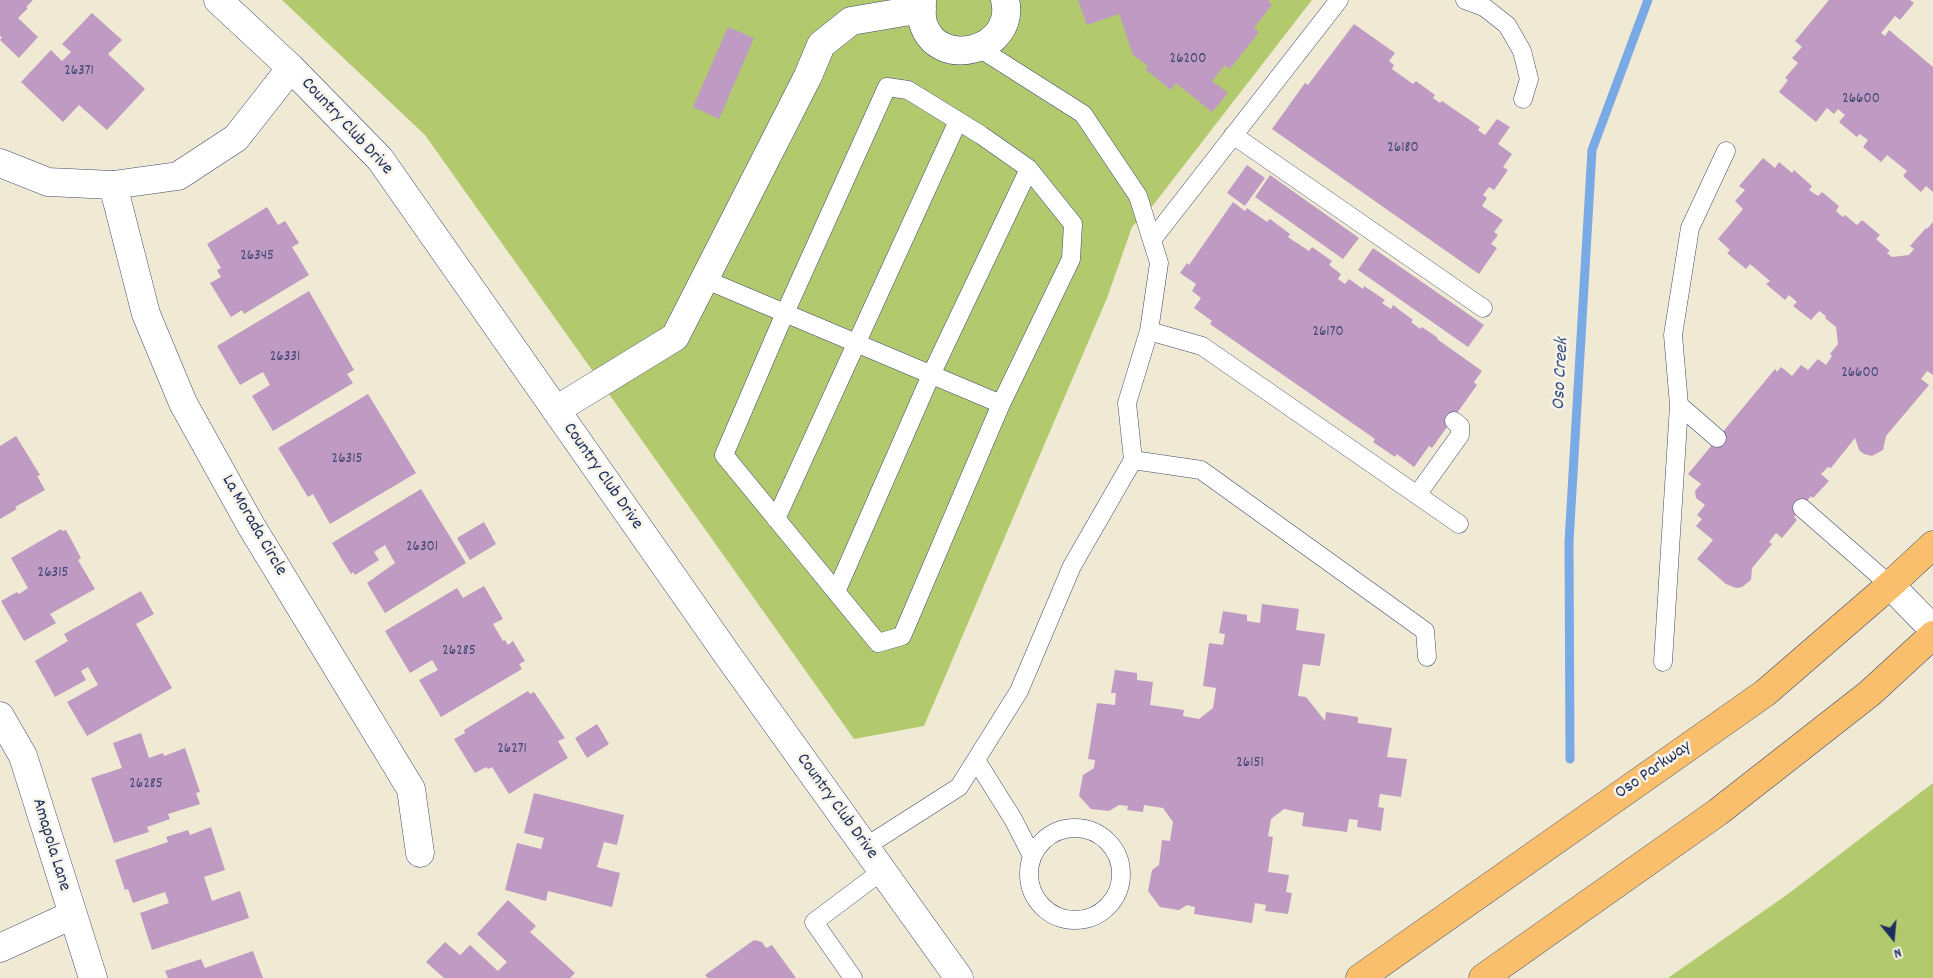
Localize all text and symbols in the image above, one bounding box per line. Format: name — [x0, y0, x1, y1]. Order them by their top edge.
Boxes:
house number: 26200 — [1170, 51, 1206, 69]
house number: 26371 — [64, 63, 94, 81]
street label: Country Club Drive — [295, 74, 397, 180]
house number: 26600 — [1842, 91, 1880, 109]
house number: 26180 — [1387, 140, 1419, 158]
house number: 26345 — [240, 248, 274, 266]
house number: 26170 — [1312, 324, 1344, 342]
water label: Oso Creek — [1549, 337, 1575, 411]
house number: 26331 — [270, 349, 300, 367]
house number: 26600 — [1841, 365, 1879, 383]
street label: Country Club Drive — [557, 420, 647, 534]
house number: 26315 — [332, 451, 362, 469]
street label: La Morada Circle — [215, 472, 291, 580]
house number: 26301 — [406, 539, 438, 557]
house number: 26315 — [38, 565, 68, 583]
house number: 26285 — [442, 643, 476, 661]
street label: Oso Parkway — [1612, 737, 1696, 805]
house number: 26271 — [497, 741, 527, 759]
street label: Country Club Drive — [790, 750, 882, 864]
house number: 26151 — [1236, 755, 1264, 773]
house number: 26285 — [129, 776, 163, 794]
street label: Amapola Lane — [26, 796, 74, 894]
north arrow — [1868, 913, 1918, 963]
text: N — [1891, 942, 1904, 963]

